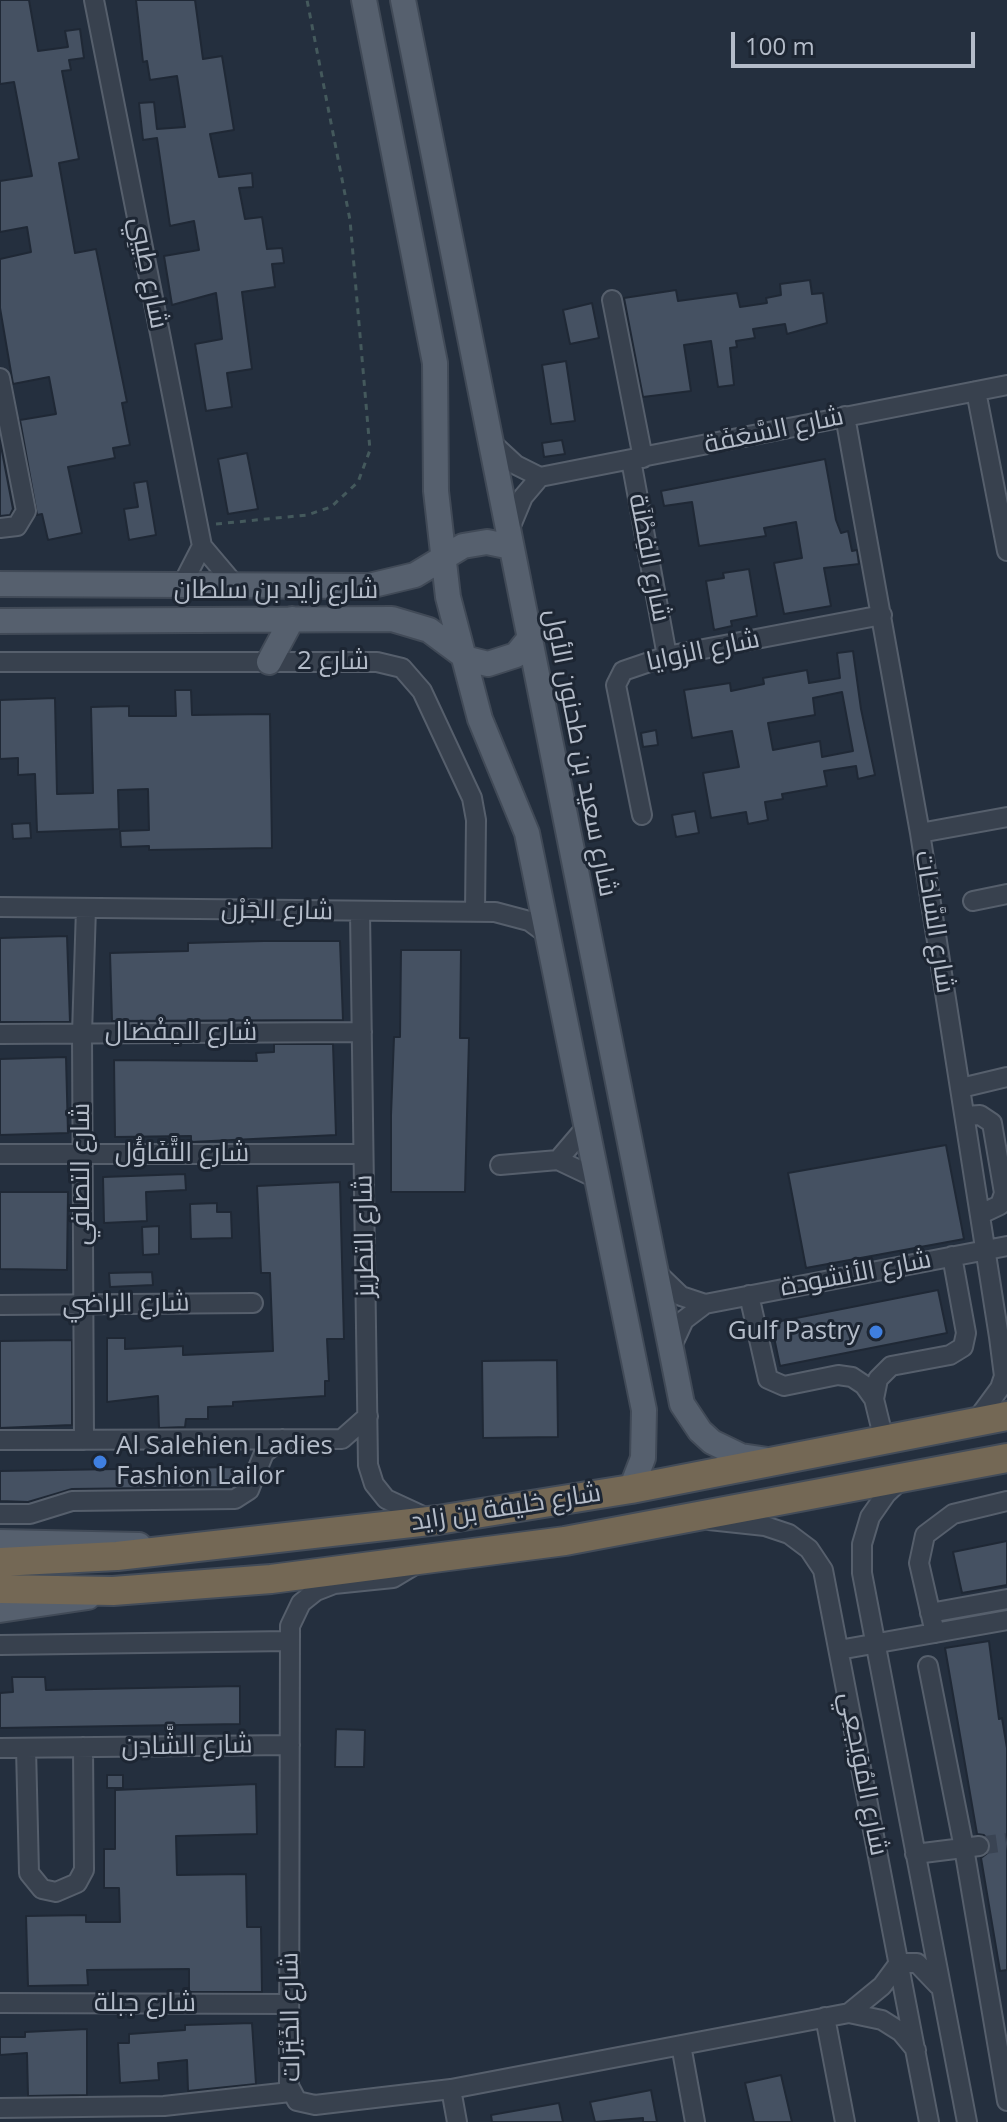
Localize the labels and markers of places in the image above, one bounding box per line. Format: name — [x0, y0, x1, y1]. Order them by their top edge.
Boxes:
place label: Gulf Pastry — [728, 1316, 860, 1348]
marker: Gulf Pastry — [867, 1323, 885, 1341]
place label: Al Salehien Ladies Fashion Lailor — [116, 1431, 333, 1492]
marker: Al Salehien Ladies Fashion Lailor — [91, 1453, 109, 1471]

